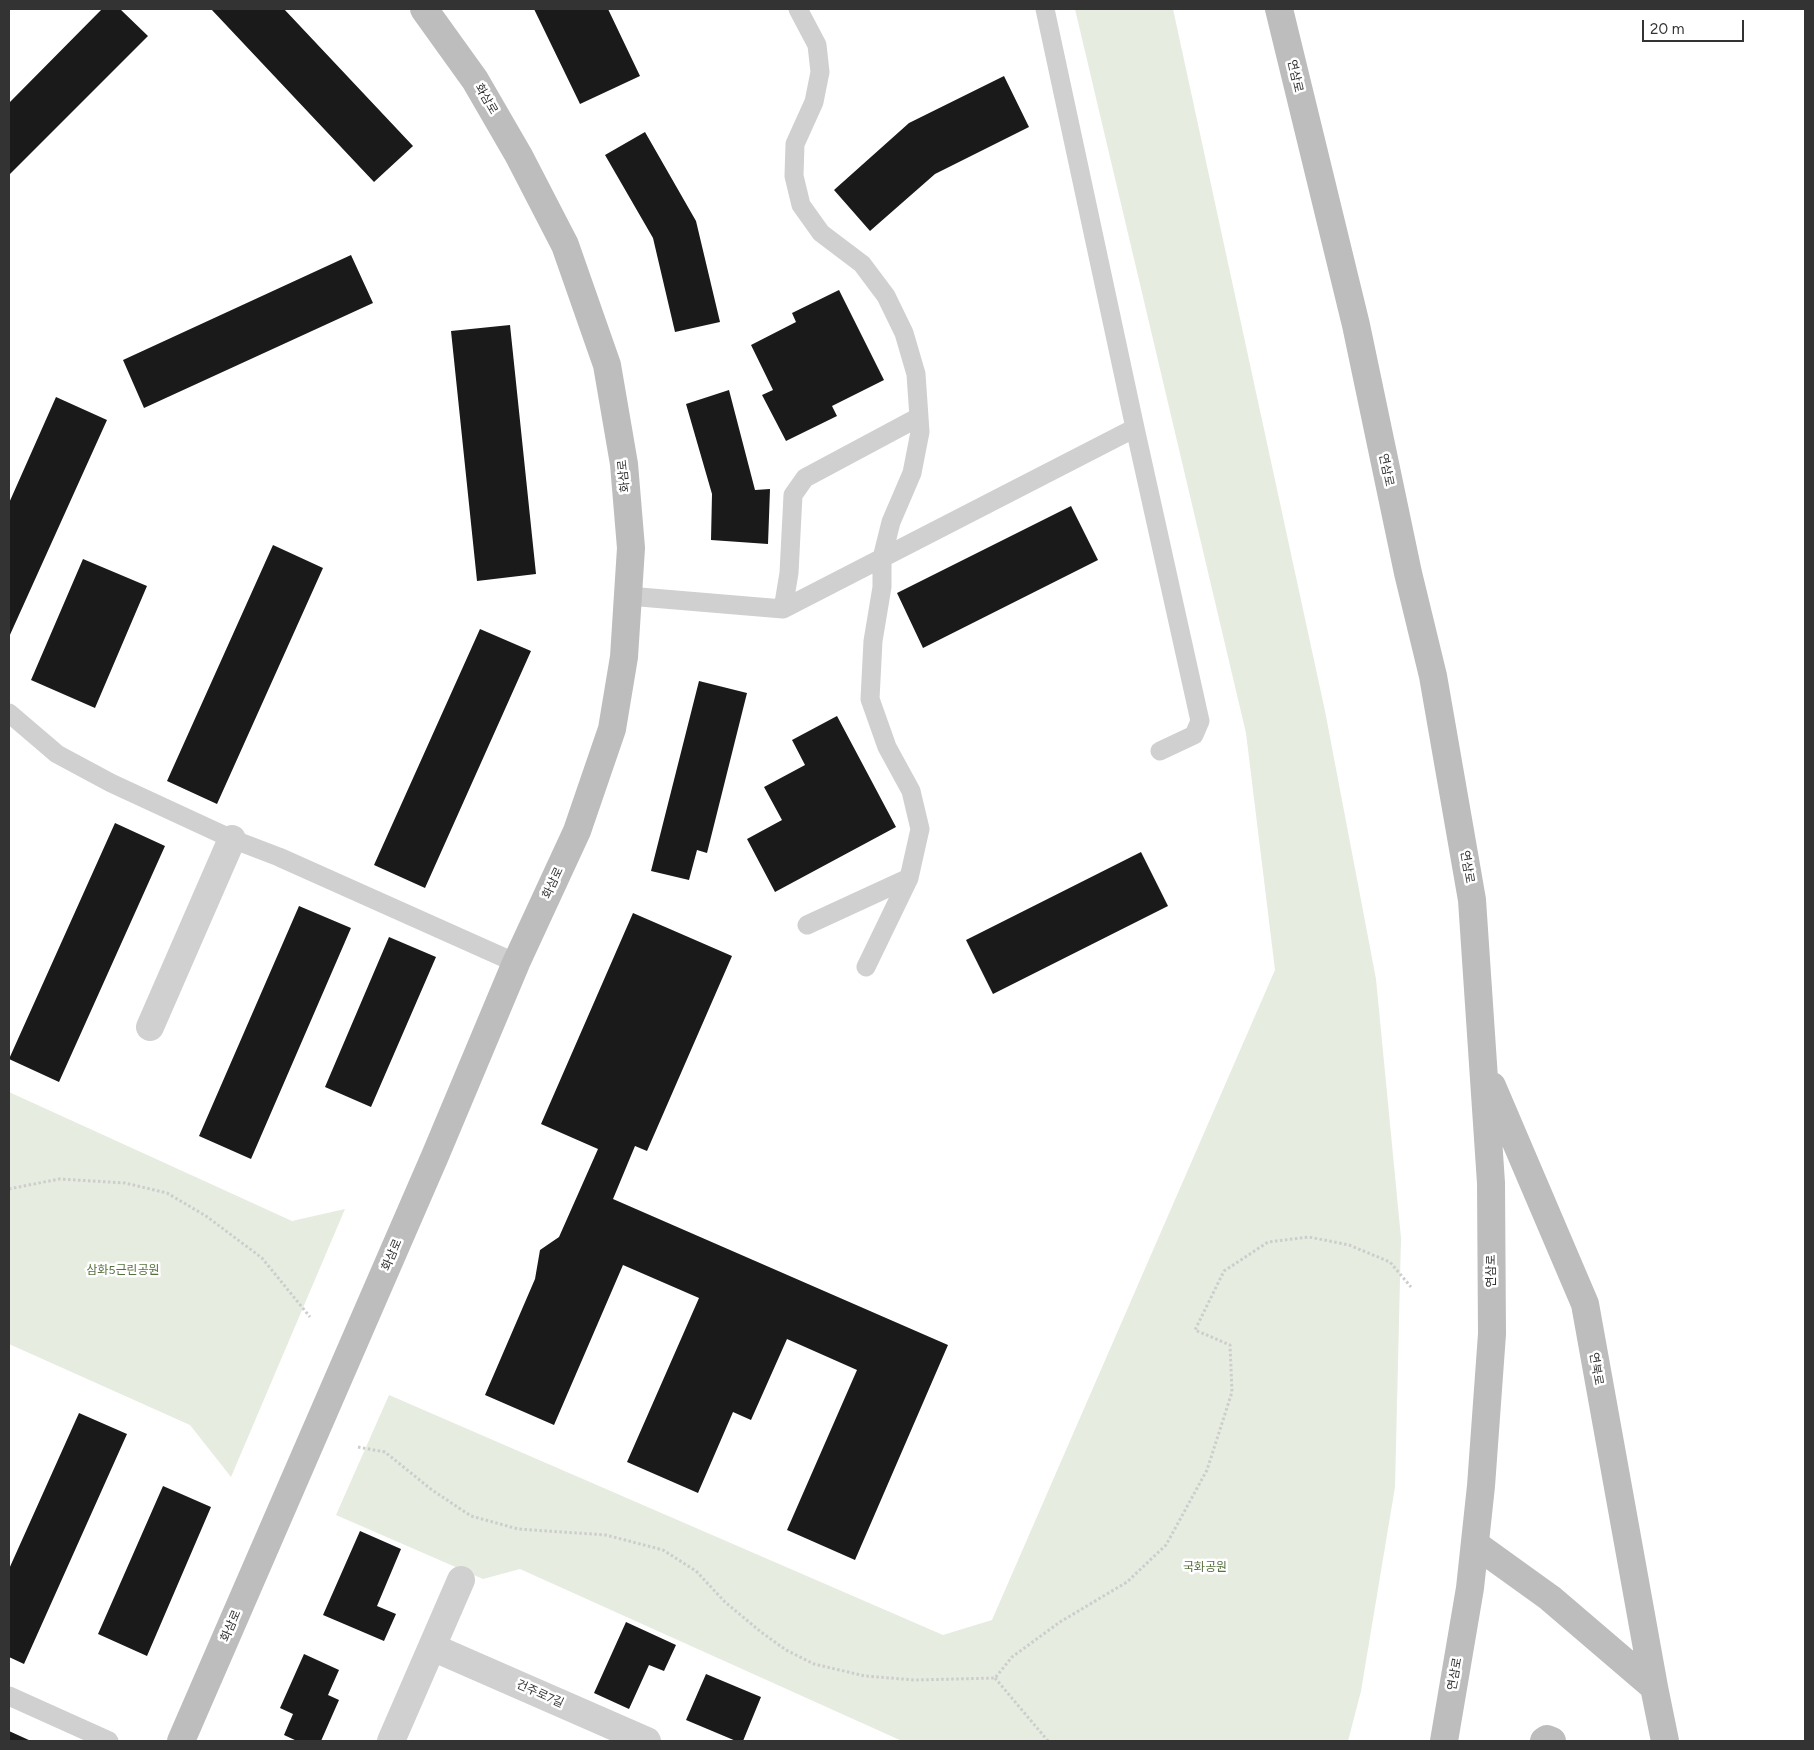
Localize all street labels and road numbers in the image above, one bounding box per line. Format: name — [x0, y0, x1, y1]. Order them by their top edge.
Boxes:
street label: 연삼로 — [1284, 58, 1306, 94]
street label: 화삼로 — [471, 81, 501, 117]
street label: 연삼로 — [1376, 452, 1396, 488]
street label: 화삼로 — [615, 459, 633, 493]
street label: 연삼로 — [1457, 849, 1477, 885]
street label: 화삼로 — [539, 865, 567, 901]
street label: 화삼로 — [379, 1237, 405, 1273]
street label: 연삼로 — [1484, 1254, 1498, 1288]
street label: 연북로 — [1586, 1351, 1606, 1387]
street label: 화삼로 — [218, 1608, 244, 1644]
street label: 연삼로 — [1445, 1656, 1465, 1692]
street label: 건주로7길 — [514, 1677, 566, 1711]

